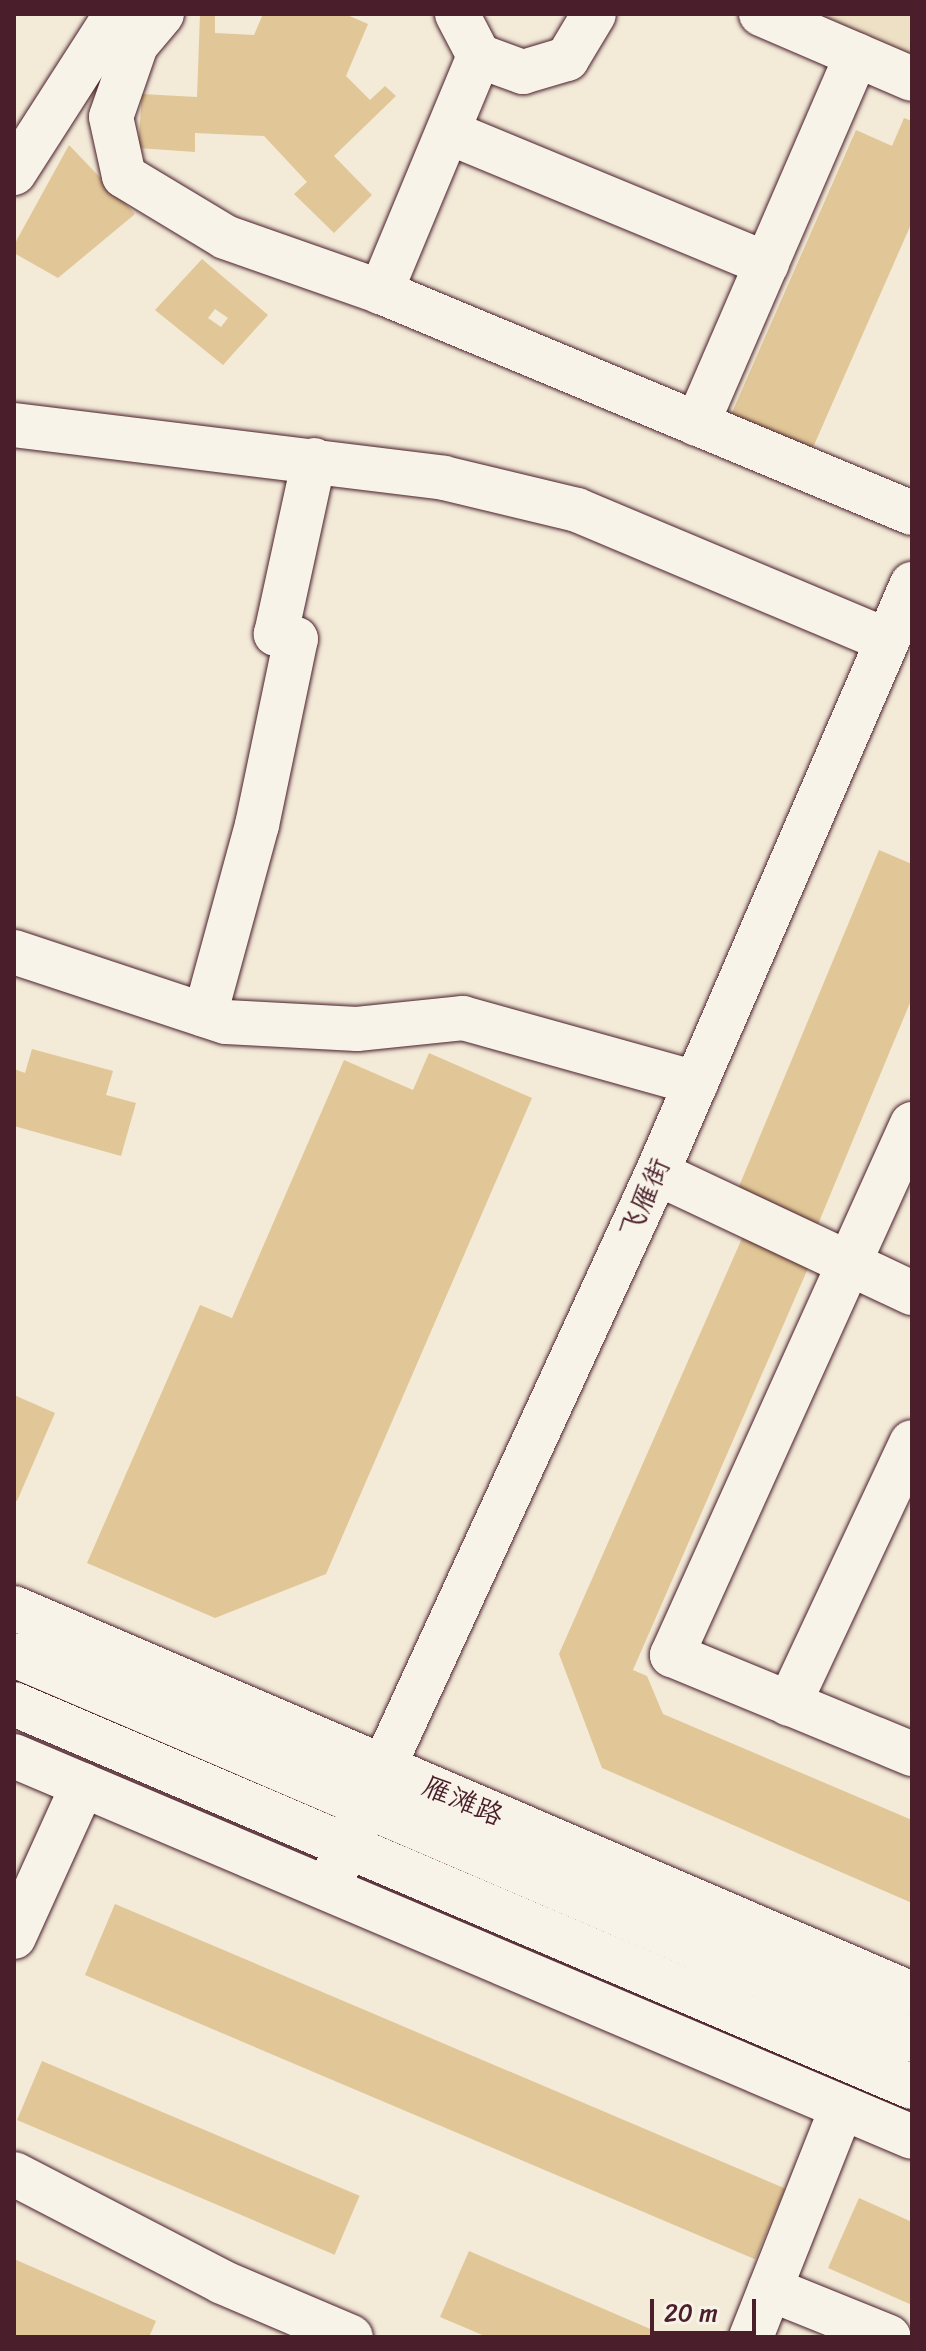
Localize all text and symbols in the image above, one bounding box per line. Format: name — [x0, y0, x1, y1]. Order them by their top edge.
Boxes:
street label: 飞雁街 — [613, 1153, 677, 1243]
street label: 雁滩路 — [418, 1769, 508, 1833]
scale bar — [654, 2283, 760, 2333]
text: 20 m — [664, 2292, 718, 2334]

